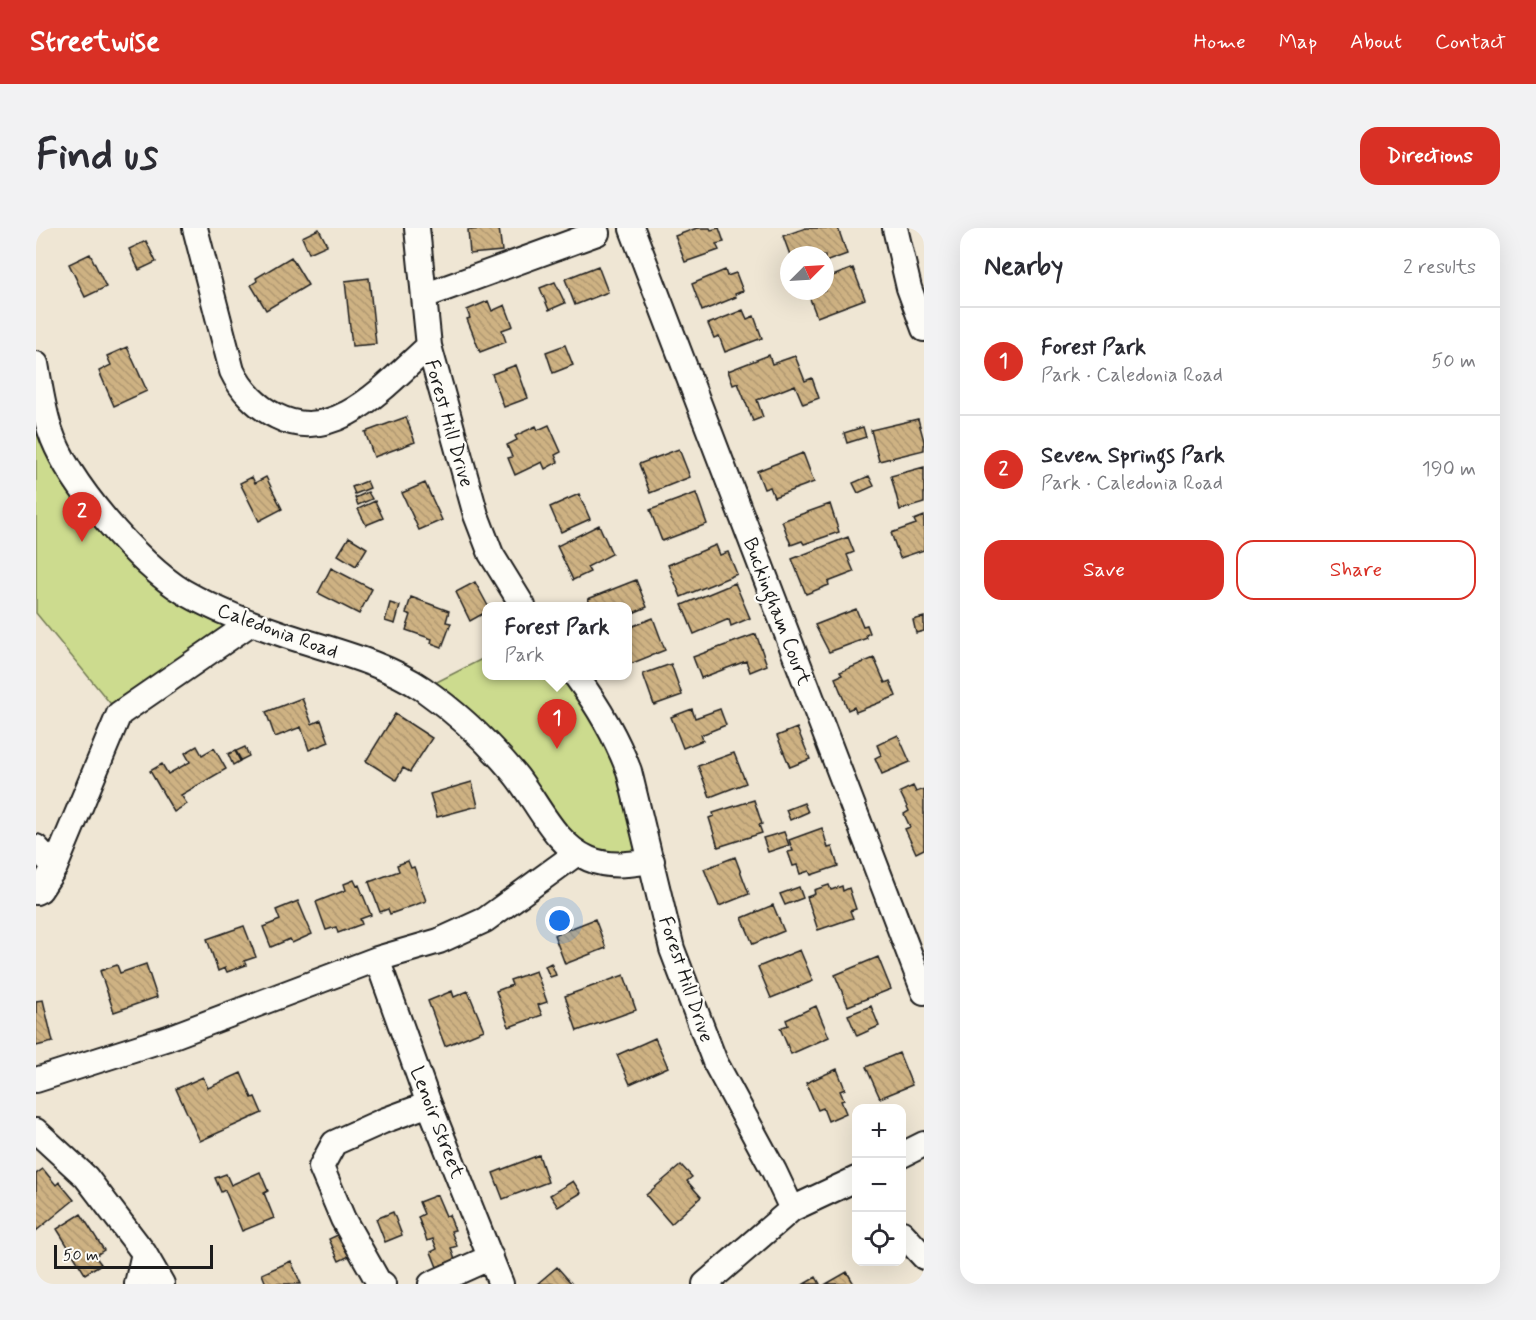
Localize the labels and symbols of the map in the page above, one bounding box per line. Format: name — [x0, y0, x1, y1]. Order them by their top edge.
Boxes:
north arrow — [780, 246, 834, 300]
street label: Forest Hill Drive — [417, 356, 480, 490]
pin: 2 — [62, 492, 102, 542]
street label: Buckingham Court — [734, 534, 817, 690]
street label: Caledonia Road — [213, 597, 342, 666]
pin: 1 — [538, 700, 576, 749]
your location — [545, 906, 574, 935]
street label: Forest Hill Drive — [651, 913, 720, 1046]
street label: Lenoir Street — [403, 1063, 470, 1183]
scale bar — [54, 1242, 213, 1270]

